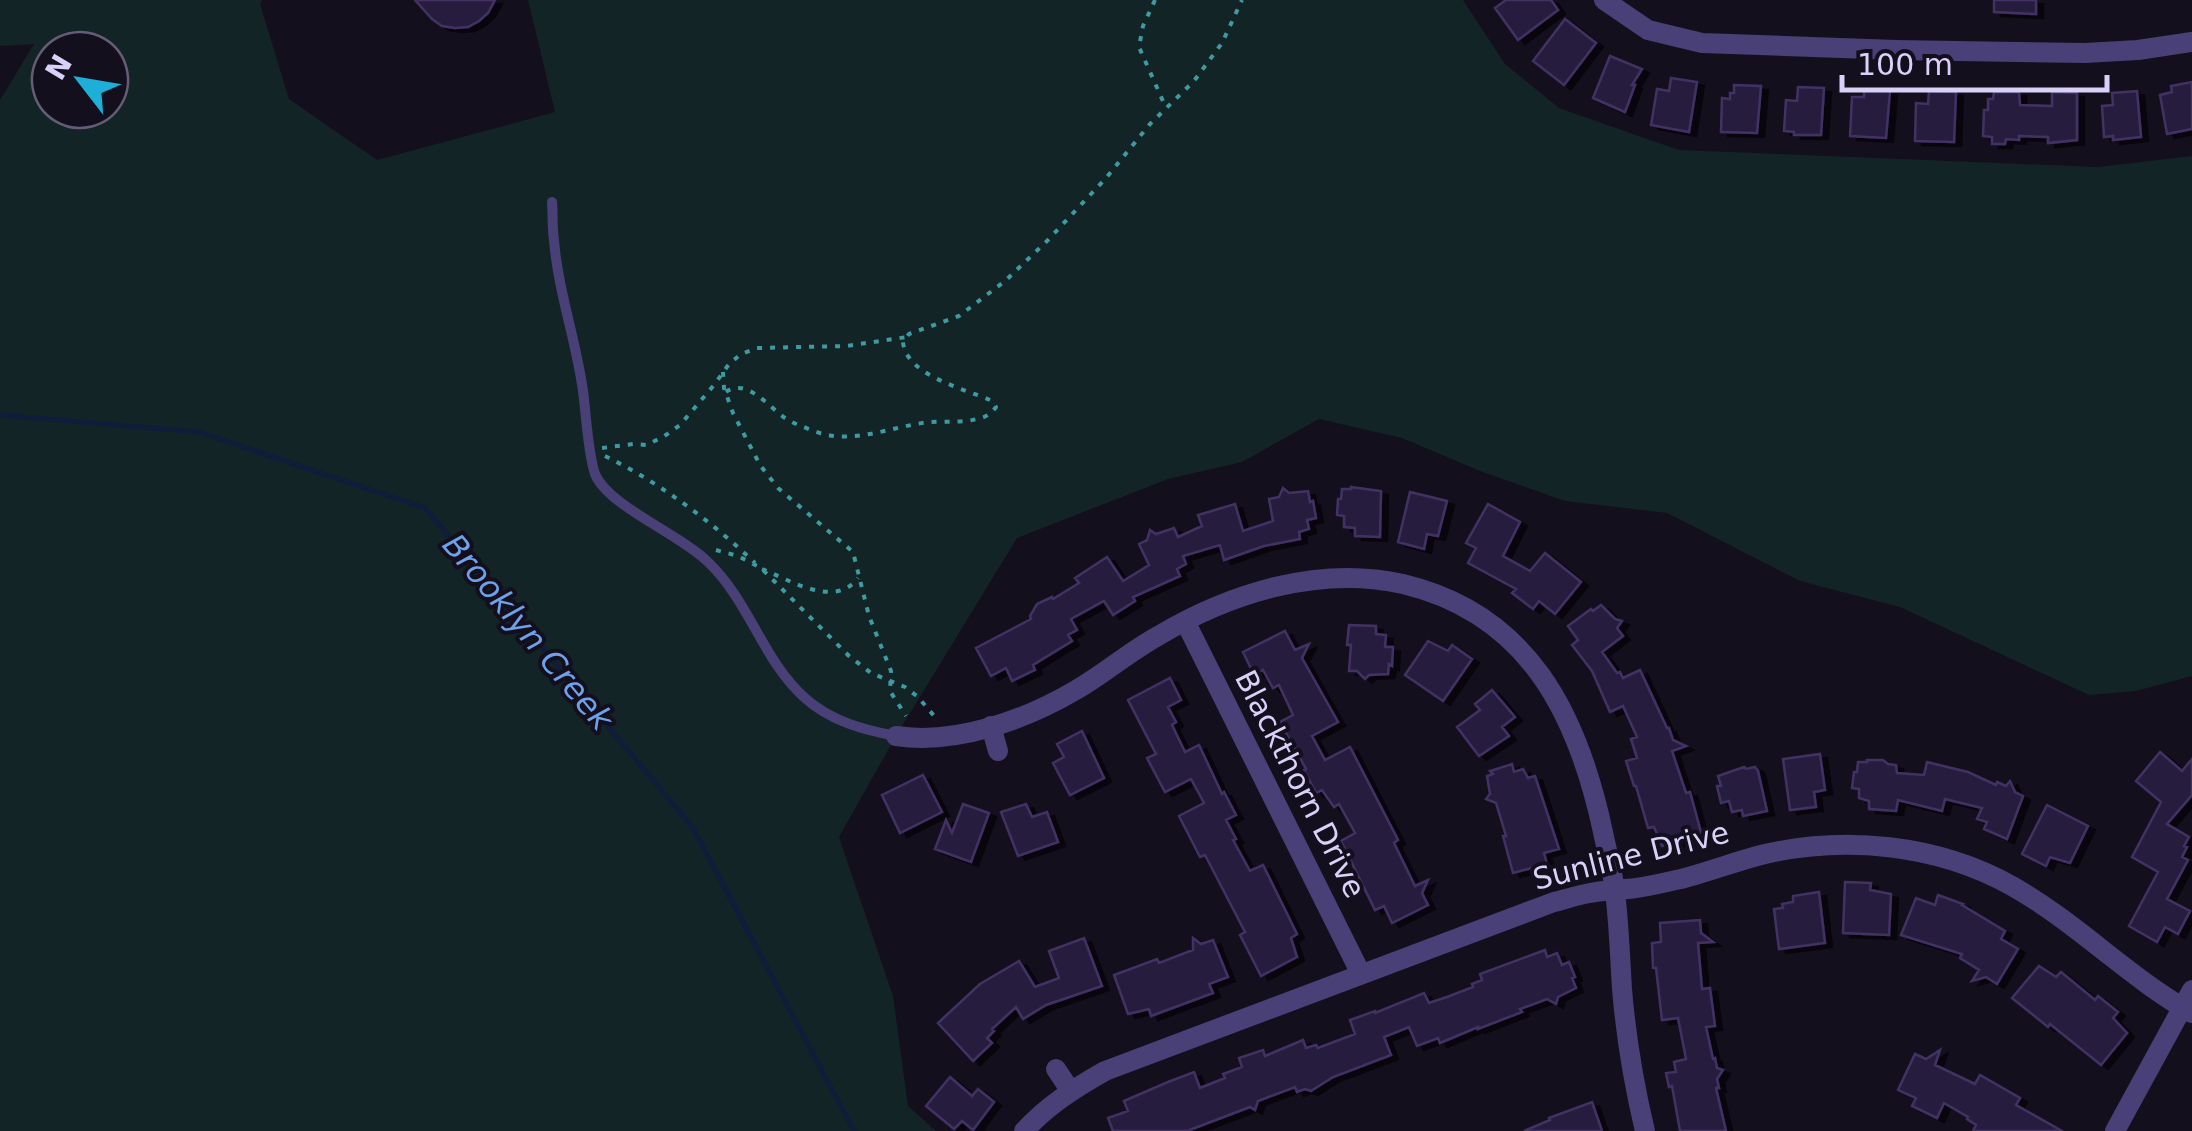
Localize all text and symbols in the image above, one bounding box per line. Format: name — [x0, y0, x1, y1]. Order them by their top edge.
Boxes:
north arrow — [30, 30, 130, 130]
scale bar — [1842, 30, 2107, 92]
text: 100 m — [1857, 47, 1953, 82]
text: N — [39, 49, 79, 86]
water label: Brooklyn Creek — [435, 526, 622, 739]
street label: Blackthorn Drive — [1228, 664, 1373, 903]
street label: Sunline Drive — [1529, 814, 1732, 897]

